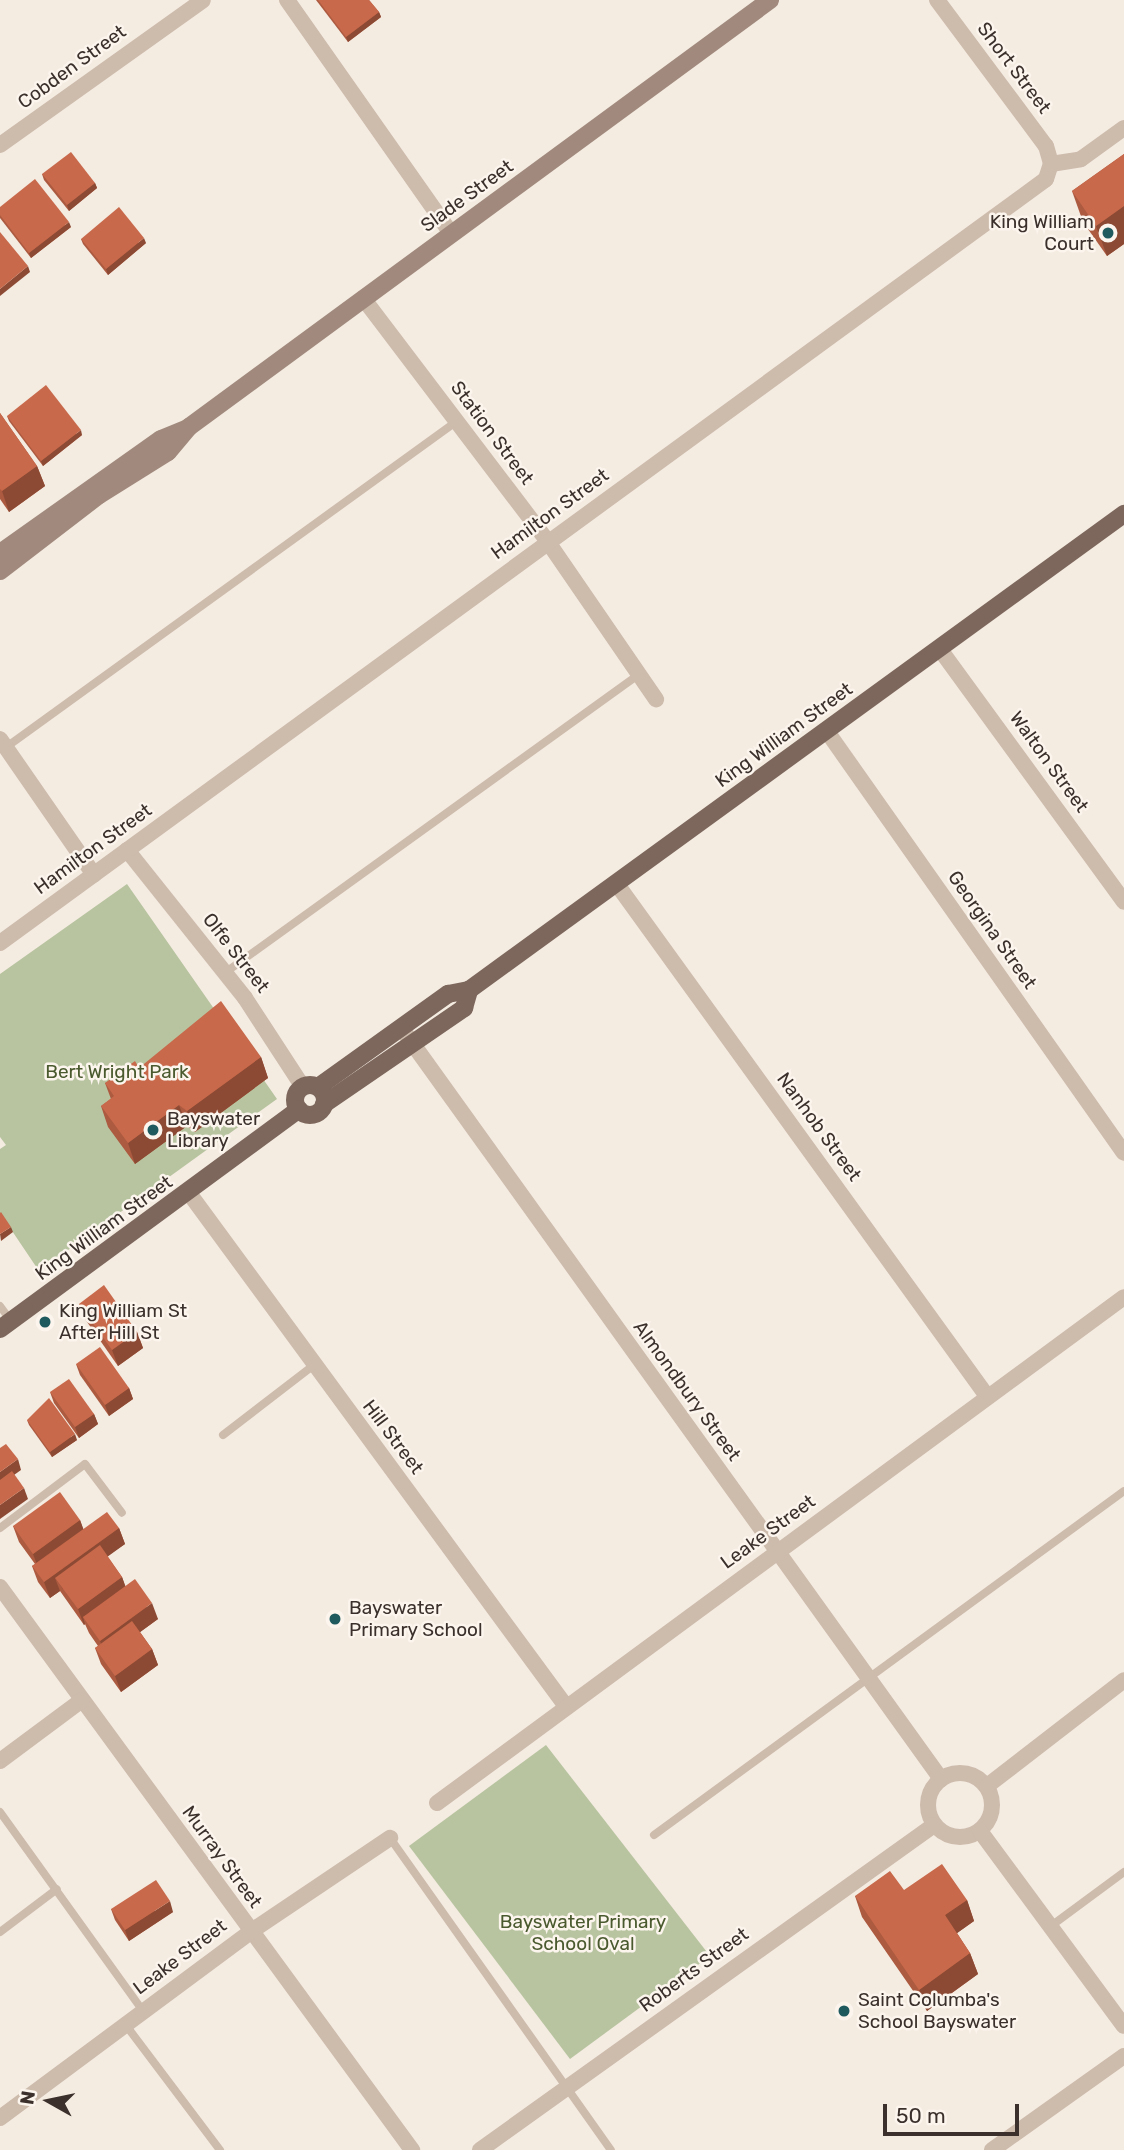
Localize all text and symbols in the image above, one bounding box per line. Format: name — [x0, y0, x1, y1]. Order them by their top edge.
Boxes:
street label: Short Street — [972, 18, 1056, 118]
street label: Cobden Street — [14, 20, 130, 114]
street label: Slade Street — [416, 155, 518, 237]
place label: King William Court — [989, 211, 1094, 255]
marker: King William Court — [1100, 225, 1116, 241]
street label: Station Street — [446, 377, 538, 489]
street label: Hamilton Street — [487, 464, 613, 564]
street label: King William Street — [711, 678, 857, 792]
street label: Walton Street — [1005, 707, 1093, 817]
street label: Hamilton Street — [30, 799, 156, 899]
street label: Georgina Street — [943, 867, 1041, 993]
street label: Olfe Street — [198, 909, 274, 997]
park label: Bert Wright Park — [45, 1061, 189, 1083]
street label: Nanhob Street — [772, 1068, 866, 1186]
place label: Bayswater Library — [167, 1108, 260, 1152]
marker: Bayswater Library — [145, 1122, 161, 1138]
street label: King William Street — [31, 1171, 177, 1285]
place label: King William St After Hill St — [59, 1300, 187, 1344]
marker: King William St After Hill St — [37, 1314, 53, 1330]
street label: Almondbury Street — [628, 1316, 746, 1466]
street label: Hill Street — [358, 1395, 428, 1479]
street label: Leake Street — [716, 1490, 820, 1574]
place label: Bayswater Primary School — [349, 1597, 483, 1641]
marker: Bayswater Primary School — [327, 1611, 343, 1627]
street label: Murray Street — [177, 1801, 267, 1913]
park label: Bayswater Primary School Oval — [500, 1911, 666, 1955]
street label: Leake Street — [129, 1914, 231, 2000]
street label: Roberts Street — [635, 1923, 753, 2017]
place label: Saint Columba's School Bayswater — [858, 1989, 1016, 2033]
marker: Saint Columba's School Bayswater — [836, 2003, 852, 2019]
north arrow — [14, 2066, 84, 2136]
text: N — [15, 2089, 40, 2106]
scale bar — [886, 2090, 1023, 2134]
text: 50 m — [896, 2103, 946, 2128]

